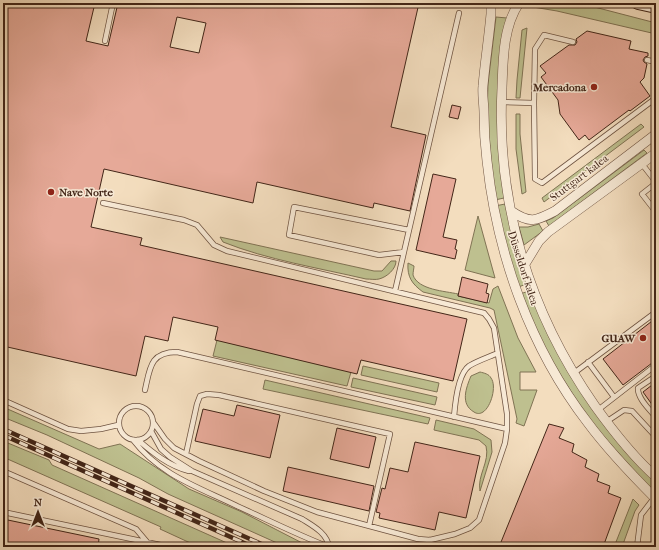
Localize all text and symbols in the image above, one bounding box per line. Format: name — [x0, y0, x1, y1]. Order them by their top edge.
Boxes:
place label: Mercadona — [532, 81, 587, 94]
marker: Mercadona — [589, 82, 599, 92]
street label: Stuttgart kalea — [547, 151, 612, 204]
place label: Nave Norte — [59, 186, 113, 199]
marker: Nave Norte — [46, 187, 56, 197]
street label: Düsseldorf kalea — [505, 229, 541, 308]
place label: GUAW — [601, 332, 636, 345]
marker: GUAW — [638, 333, 648, 343]
north arrow — [18, 492, 58, 532]
text: N — [34, 496, 43, 509]

